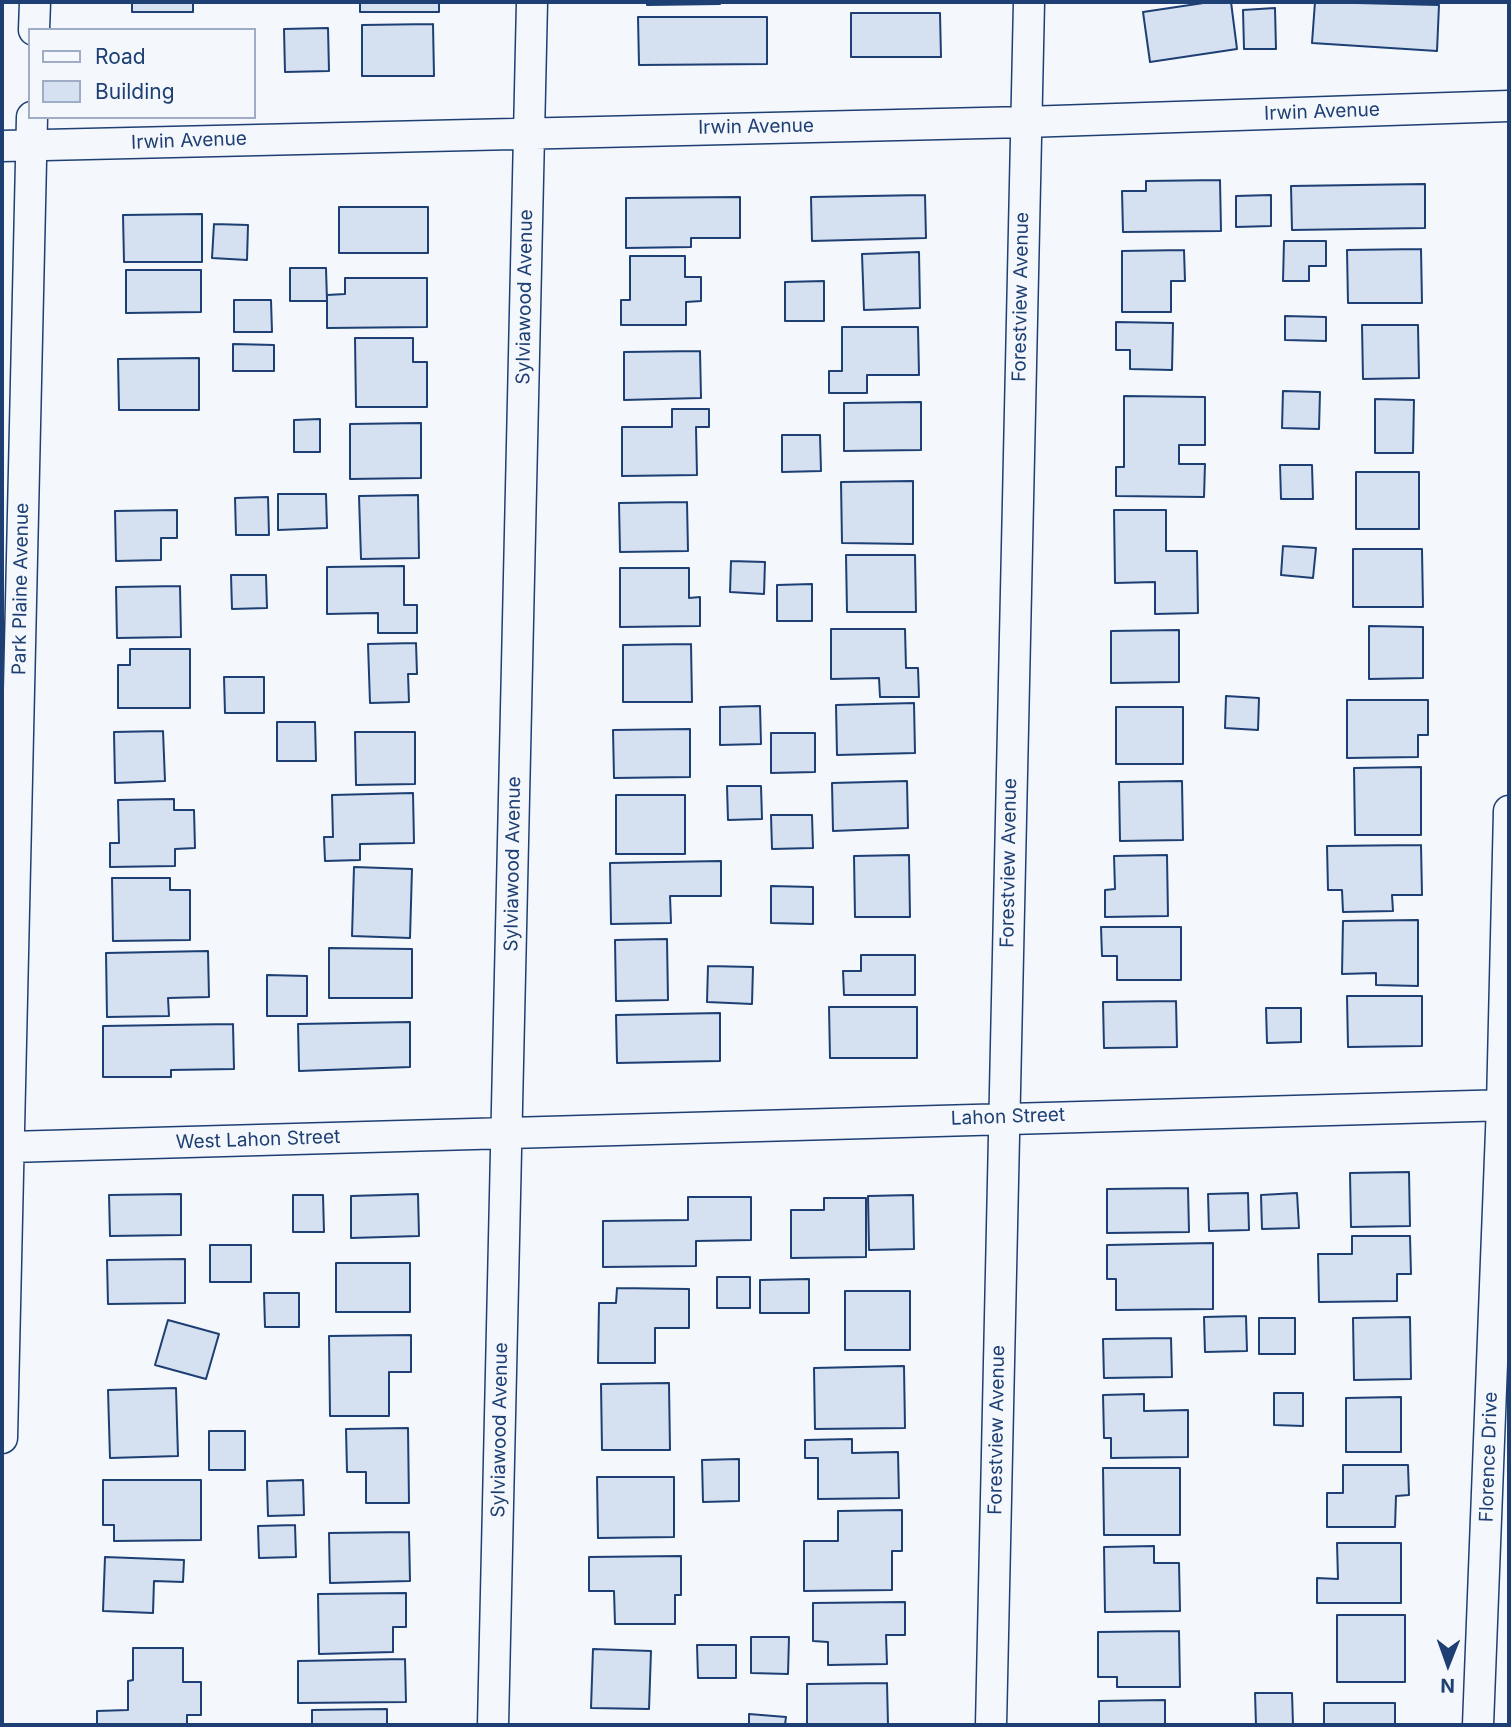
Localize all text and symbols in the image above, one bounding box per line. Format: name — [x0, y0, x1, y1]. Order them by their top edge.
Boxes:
legend — [28, 28, 256, 119]
text: Road — [95, 44, 146, 69]
text: Building — [95, 79, 175, 104]
street label: Irwin Avenue — [1264, 99, 1380, 125]
street label: Irwin Avenue — [698, 115, 814, 139]
street label: Irwin Avenue — [131, 128, 247, 154]
street label: Sylviawood Avenue — [512, 209, 538, 385]
street label: Forestview Avenue — [1008, 212, 1034, 382]
street label: Park Plaine Avenue — [8, 503, 34, 675]
street label: Sylviawood Avenue — [500, 776, 526, 952]
street label: Forestview Avenue — [996, 778, 1022, 948]
street label: Lahon Street — [951, 1104, 1065, 1130]
street label: West Lahon Street — [175, 1126, 341, 1154]
street label: Sylviawood Avenue — [487, 1342, 513, 1518]
street label: Forestview Avenue — [984, 1345, 1010, 1515]
street label: Florence Drive — [1475, 1391, 1503, 1523]
north arrow — [1413, 1629, 1483, 1699]
text: N — [1440, 1674, 1455, 1697]

